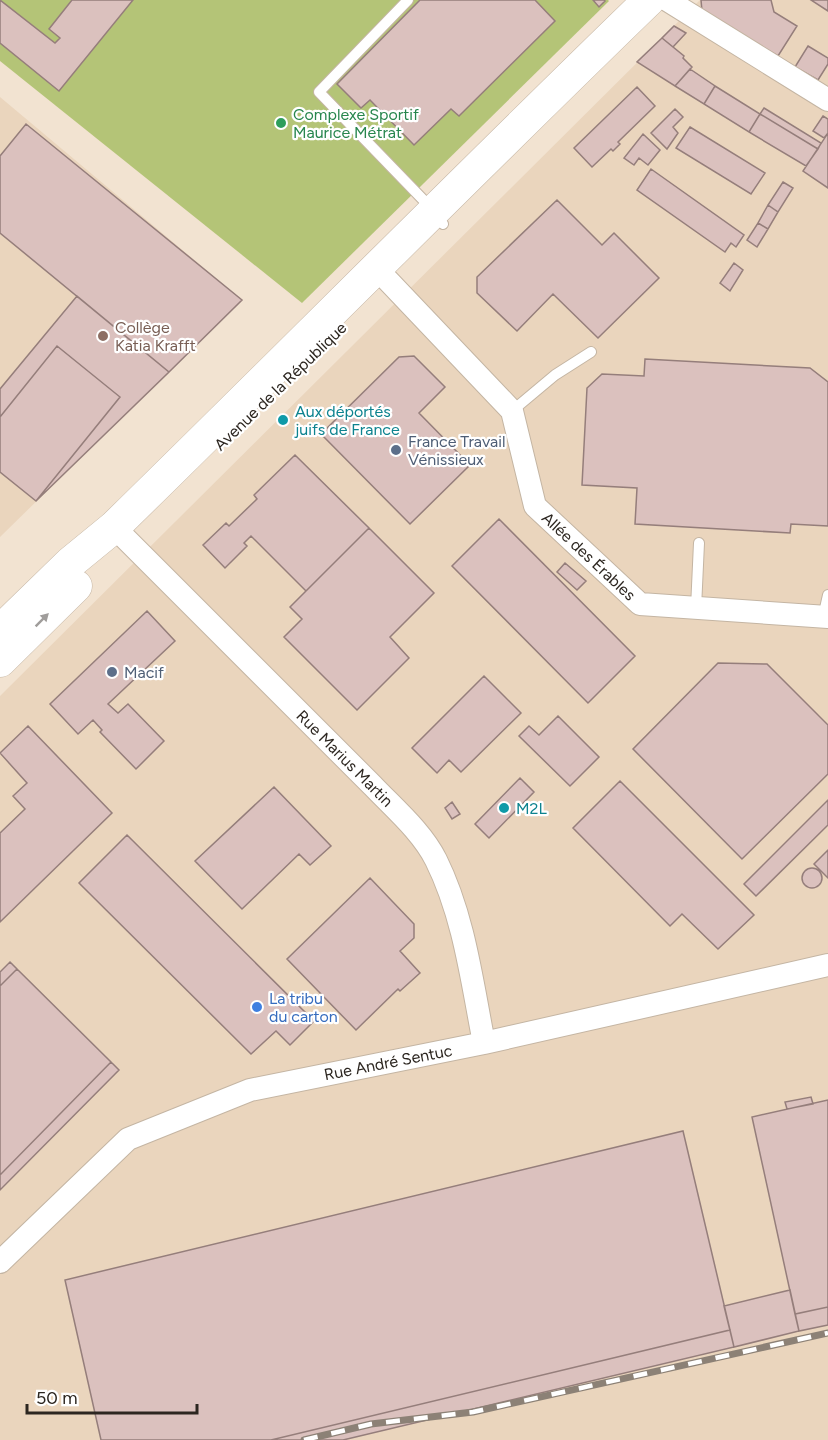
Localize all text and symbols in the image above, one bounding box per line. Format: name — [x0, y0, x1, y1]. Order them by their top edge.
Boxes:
place label: Complexe Sportif Maurice Métrat — [293, 105, 419, 142]
marker: Complexe Sportif Maurice Métrat — [274, 116, 288, 130]
place label: Collège Katia Krafft — [115, 318, 196, 355]
street label: Avenue de la République — [210, 318, 351, 454]
marker: Collège Katia Krafft — [96, 329, 110, 343]
place label: Aux déportés juifs de France — [294, 402, 400, 439]
marker: Aux déportés juifs de France — [276, 413, 290, 427]
place label: France Travail Vénissieux — [408, 432, 505, 469]
marker: France Travail Vénissieux — [389, 443, 403, 457]
street label: Allée des Érables — [538, 508, 639, 605]
one-way arrow — [34, 614, 48, 628]
place label: Macif — [124, 663, 164, 682]
marker: Macif — [105, 665, 119, 679]
street label: Rue Marius Martin — [292, 706, 397, 811]
place label: M2L — [516, 799, 547, 818]
marker: M2L — [497, 801, 511, 815]
place label: La tribu du carton — [269, 989, 338, 1026]
marker: La tribu du carton — [250, 1000, 264, 1014]
street label: Rue André Sentuc — [322, 1041, 454, 1084]
scale bar — [27, 1377, 196, 1415]
text: 50 m — [36, 1387, 78, 1409]

